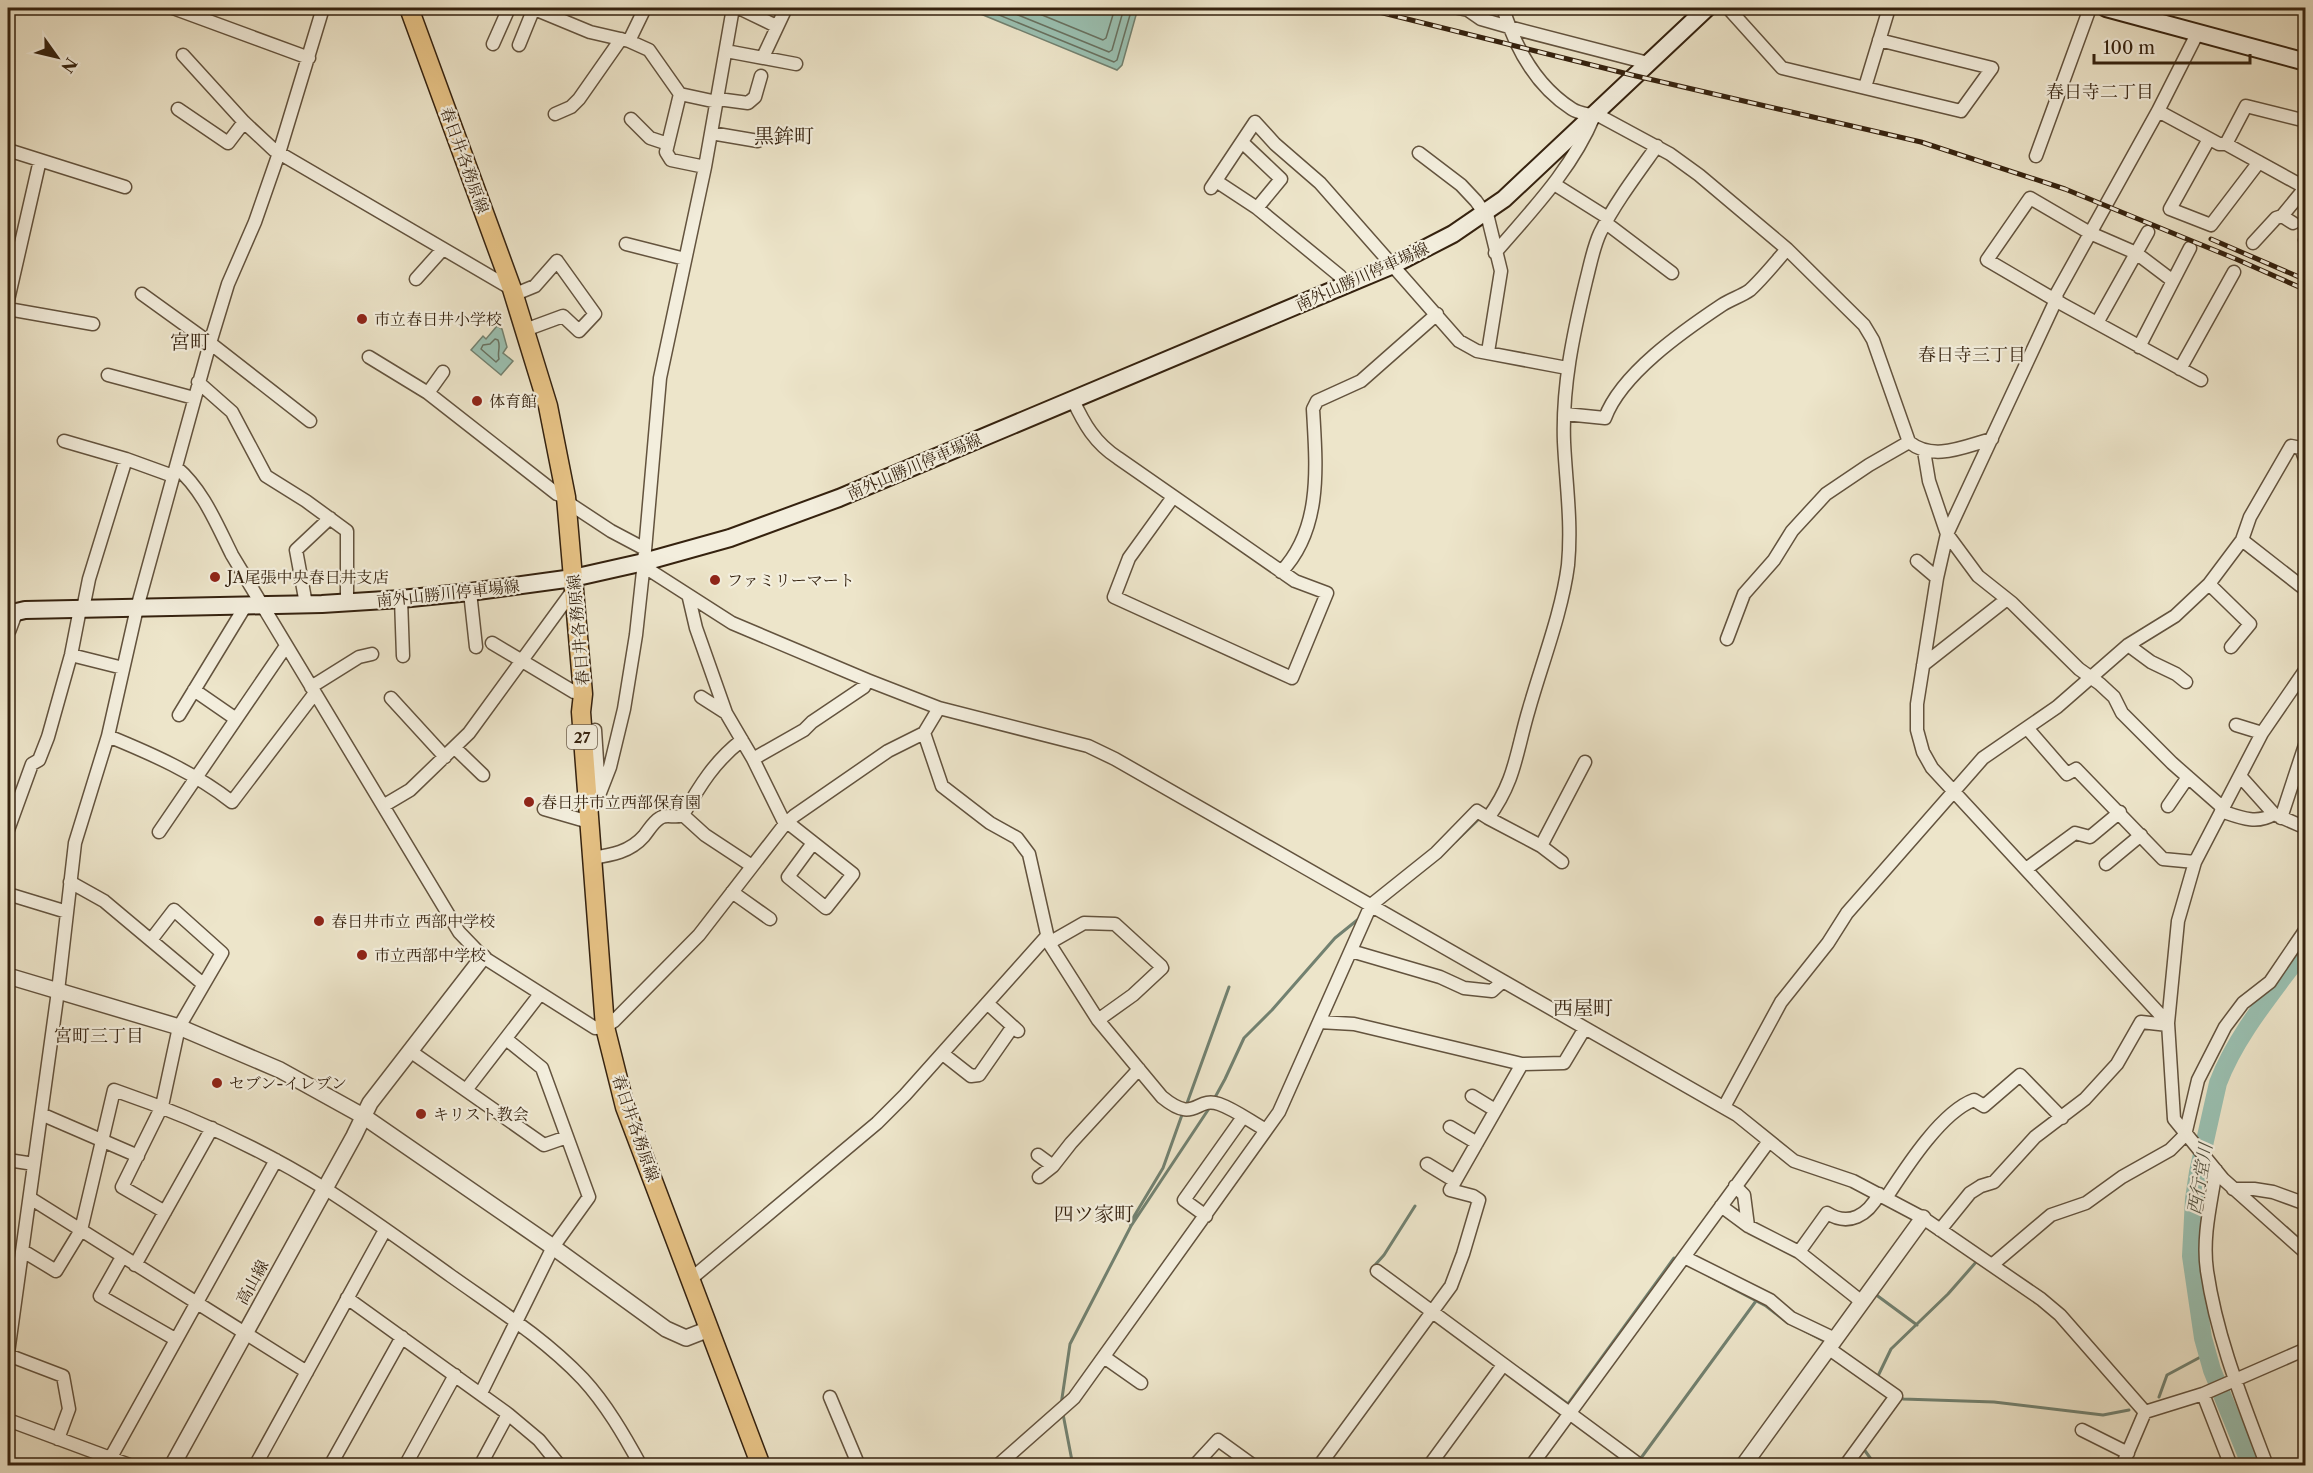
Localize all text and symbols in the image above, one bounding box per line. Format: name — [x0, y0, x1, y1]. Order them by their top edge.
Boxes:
north arrow — [27, 27, 87, 87]
scale bar — [2094, 27, 2250, 65]
text: 100 m — [2103, 37, 2155, 59]
text: N — [57, 54, 82, 77]
district label: 春日寺二丁目 — [2046, 81, 2154, 103]
street label: 春日井各務原線 — [436, 104, 494, 216]
district label: 黒鉾町 — [754, 124, 814, 148]
street label: 南外山勝川停車場線 — [1292, 238, 1432, 314]
place label: 市立春日井小学校 — [374, 309, 502, 329]
marker: 市立春日井小学校 — [355, 312, 369, 326]
district label: 宮町 — [170, 330, 210, 354]
district label: 春日寺三丁目 — [1918, 344, 2026, 366]
place label: 体育館 — [489, 391, 537, 411]
marker: 体育館 — [470, 394, 484, 408]
street label: 南外山勝川停車場線 — [844, 429, 984, 503]
place label: JA尾張中央春日井支店 — [224, 567, 389, 587]
marker: JA尾張中央春日井支店 — [208, 570, 222, 584]
place label: ファミリーマート — [727, 570, 855, 590]
street label: 春日井各務原線 — [563, 573, 593, 687]
marker: ファミリーマート — [708, 573, 722, 587]
street label: 南外山勝川停車場線 — [375, 576, 521, 610]
road number: 27 — [567, 725, 597, 749]
place label: 春日井市立西部保育園 — [541, 792, 701, 812]
marker: 春日井市立西部保育園 — [522, 795, 536, 809]
place label: 春日井市立 西部中学校 — [331, 911, 495, 931]
marker: 春日井市立 西部中学校 — [312, 914, 326, 928]
place label: 市立西部中学校 — [374, 945, 486, 965]
marker: 市立西部中学校 — [355, 948, 369, 962]
district label: 西屋町 — [1553, 996, 1613, 1020]
district label: 宮町三丁目 — [54, 1025, 144, 1047]
street label: 春日井各務原線 — [608, 1072, 664, 1184]
place label: セブン-イレブン — [229, 1073, 347, 1093]
marker: セブン-イレブン — [210, 1076, 224, 1090]
place label: キリスト教会 — [433, 1104, 529, 1124]
marker: キリスト教会 — [414, 1107, 428, 1121]
water label: 西行堂川 — [2183, 1140, 2217, 1216]
district label: 四ツ家町 — [1054, 1202, 1134, 1226]
street label: 高山線 — [232, 1256, 272, 1308]

